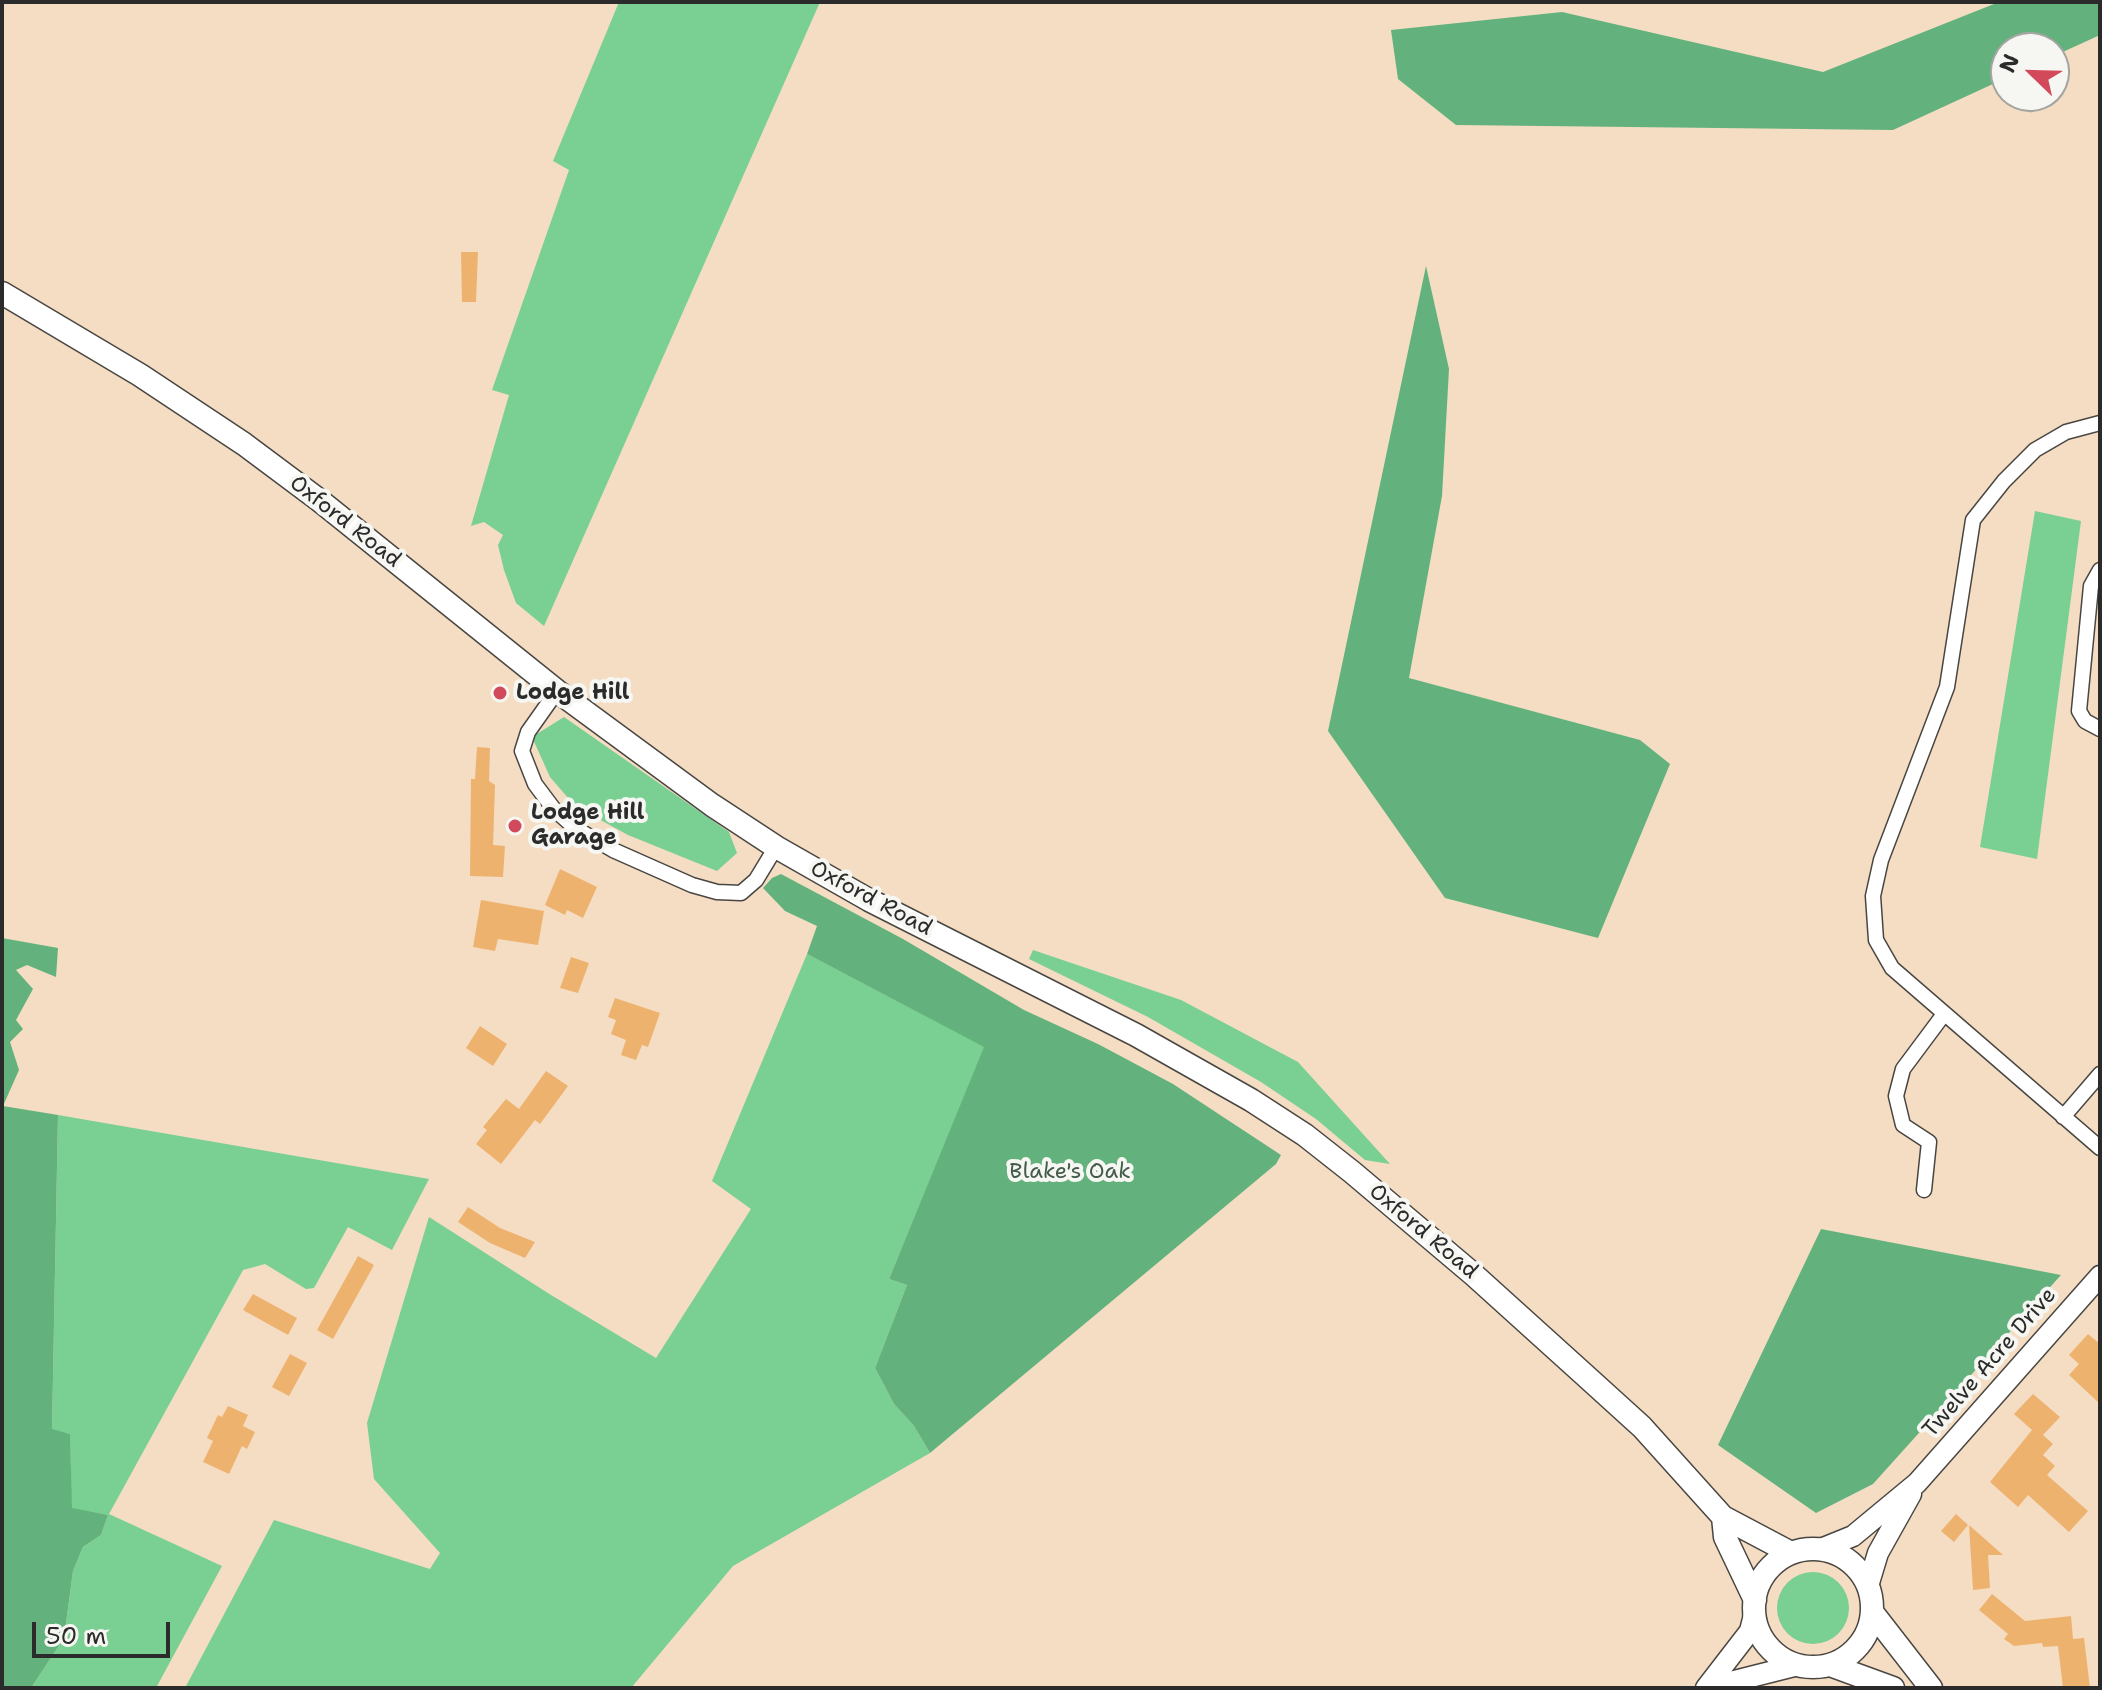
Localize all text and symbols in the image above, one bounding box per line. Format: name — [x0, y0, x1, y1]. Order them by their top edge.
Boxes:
north arrow — [1990, 32, 2070, 112]
text: N — [1993, 50, 2026, 77]
street label: Oxford Road — [284, 470, 406, 574]
place label: Lodge Hill — [516, 680, 629, 706]
marker: Lodge Hill — [491, 684, 509, 702]
place label: Lodge Hill Garage — [531, 800, 644, 852]
marker: Lodge Hill Garage — [506, 817, 524, 835]
street label: Oxford Road — [806, 856, 936, 942]
park label: Blake's Oak — [1009, 1159, 1131, 1185]
street label: Oxford Road — [1363, 1179, 1483, 1285]
street label: Twelve Acre Drive — [1918, 1283, 2062, 1443]
scale bar — [36, 1606, 174, 1656]
text: 50 m — [46, 1620, 106, 1652]

